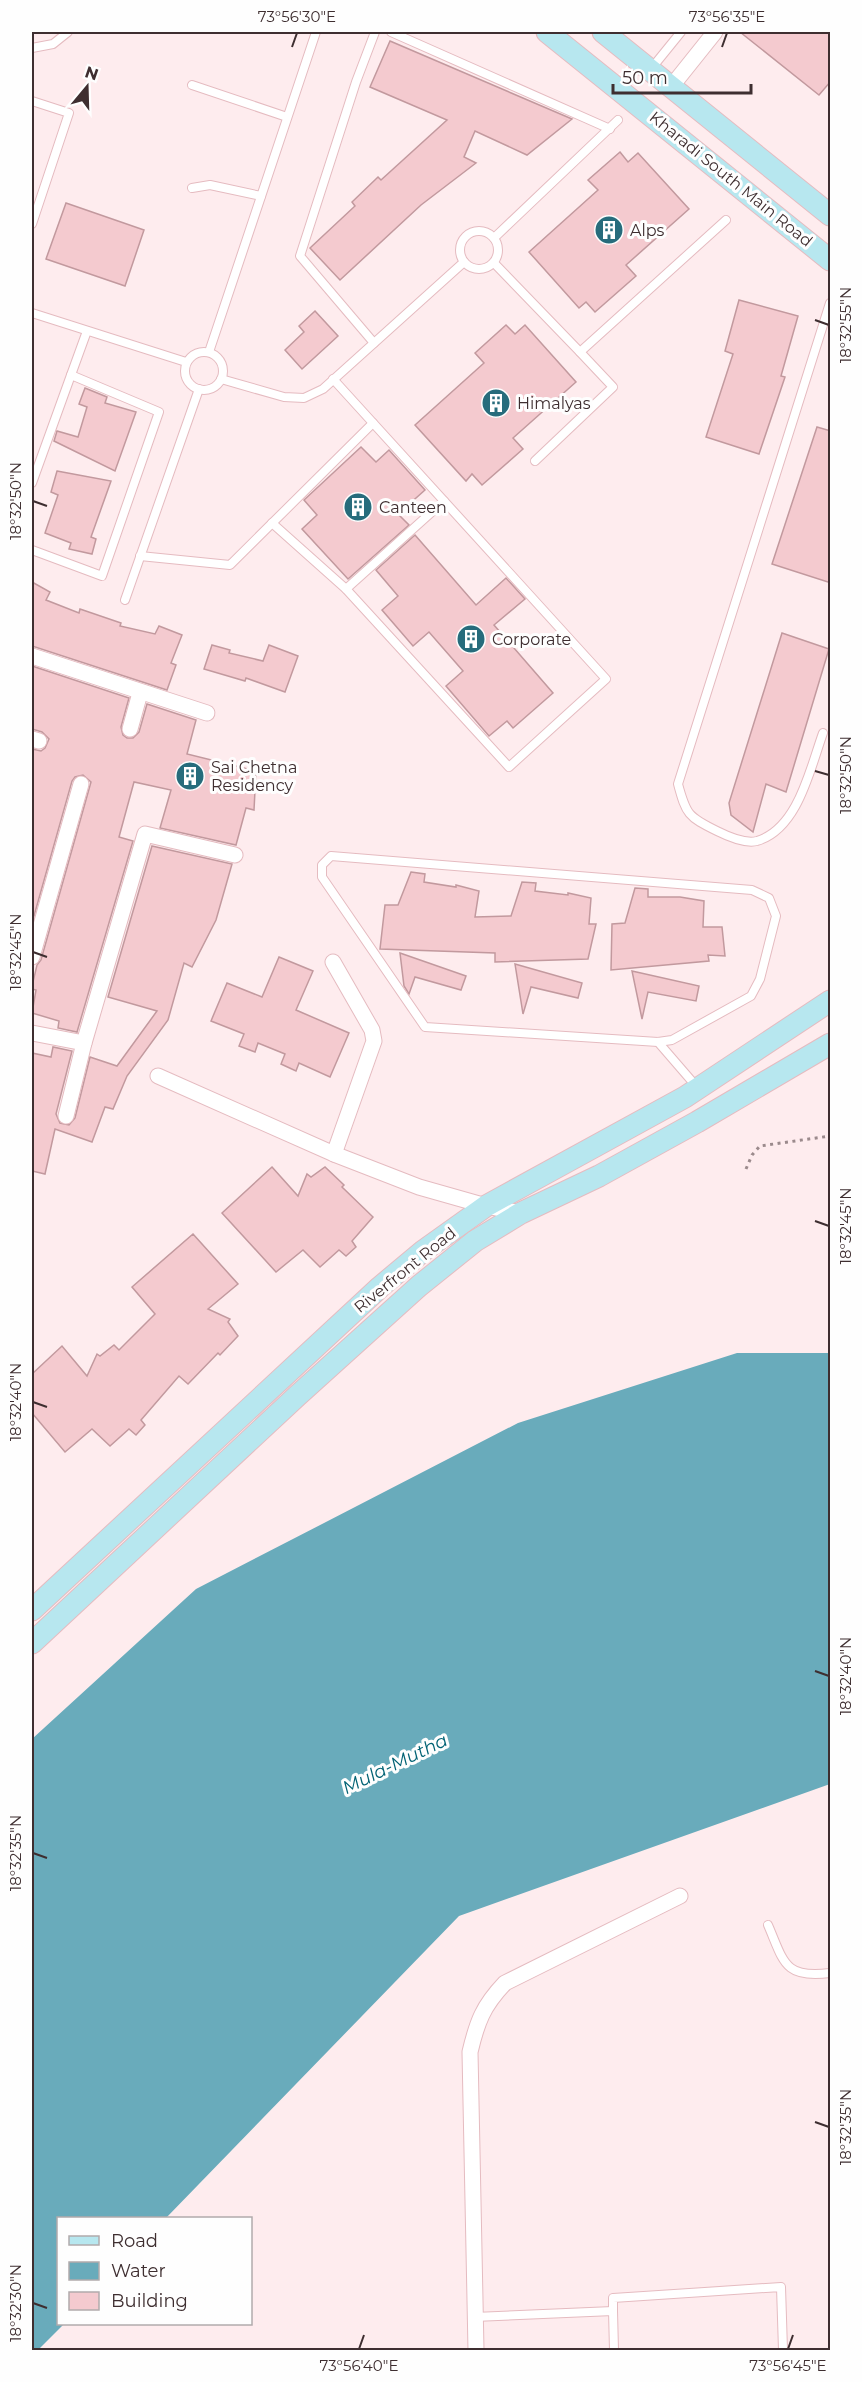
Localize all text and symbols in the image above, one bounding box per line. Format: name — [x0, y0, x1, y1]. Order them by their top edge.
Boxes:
text: 73°56'30"E — [258, 7, 336, 26]
text: 73°56'35"E — [689, 7, 765, 26]
north arrow — [57, 57, 117, 117]
scale bar — [613, 57, 751, 95]
text: N — [83, 62, 101, 84]
text: 50 m — [622, 67, 668, 89]
street label: Kharadi South Main Road — [646, 107, 816, 251]
building icon: Alps — [593, 214, 625, 246]
place label: Alps — [630, 221, 665, 240]
text: 18°32'55"N — [836, 287, 855, 363]
building icon: Himalyas — [480, 387, 512, 419]
place label: Himalyas — [517, 394, 591, 413]
text: 18°32'50"N — [6, 462, 25, 540]
building icon: Canteen — [342, 491, 374, 523]
place label: Canteen — [379, 498, 447, 517]
building icon: Corporate — [455, 623, 487, 655]
place label: Corporate — [492, 630, 571, 649]
text: 18°32'50"N — [836, 736, 855, 814]
place label: Sai Chetna Residency — [211, 758, 297, 795]
building icon: Sai Chetna Residency — [174, 760, 206, 792]
text: 18°32'45"N — [6, 913, 25, 991]
text: 18°32'45"N — [836, 1187, 855, 1265]
street label: Riverfront Road — [350, 1223, 460, 1317]
text: 18°32'40"N — [6, 1363, 25, 1441]
text: 18°32'40"N — [836, 1637, 855, 1715]
water label: Mula-Mutha — [339, 1729, 451, 1799]
text: 18°32'35"N — [6, 1815, 25, 1891]
text: 18°32'35"N — [836, 2089, 855, 2165]
legend — [57, 2217, 252, 2325]
text: Road — [111, 2230, 158, 2252]
text: Water — [111, 2260, 166, 2282]
text: 18°32'30"N — [6, 2264, 25, 2342]
text: Building — [111, 2290, 188, 2312]
text: 73°56'40"E — [320, 2356, 398, 2375]
text: 73°56'45"E — [749, 2356, 827, 2375]

